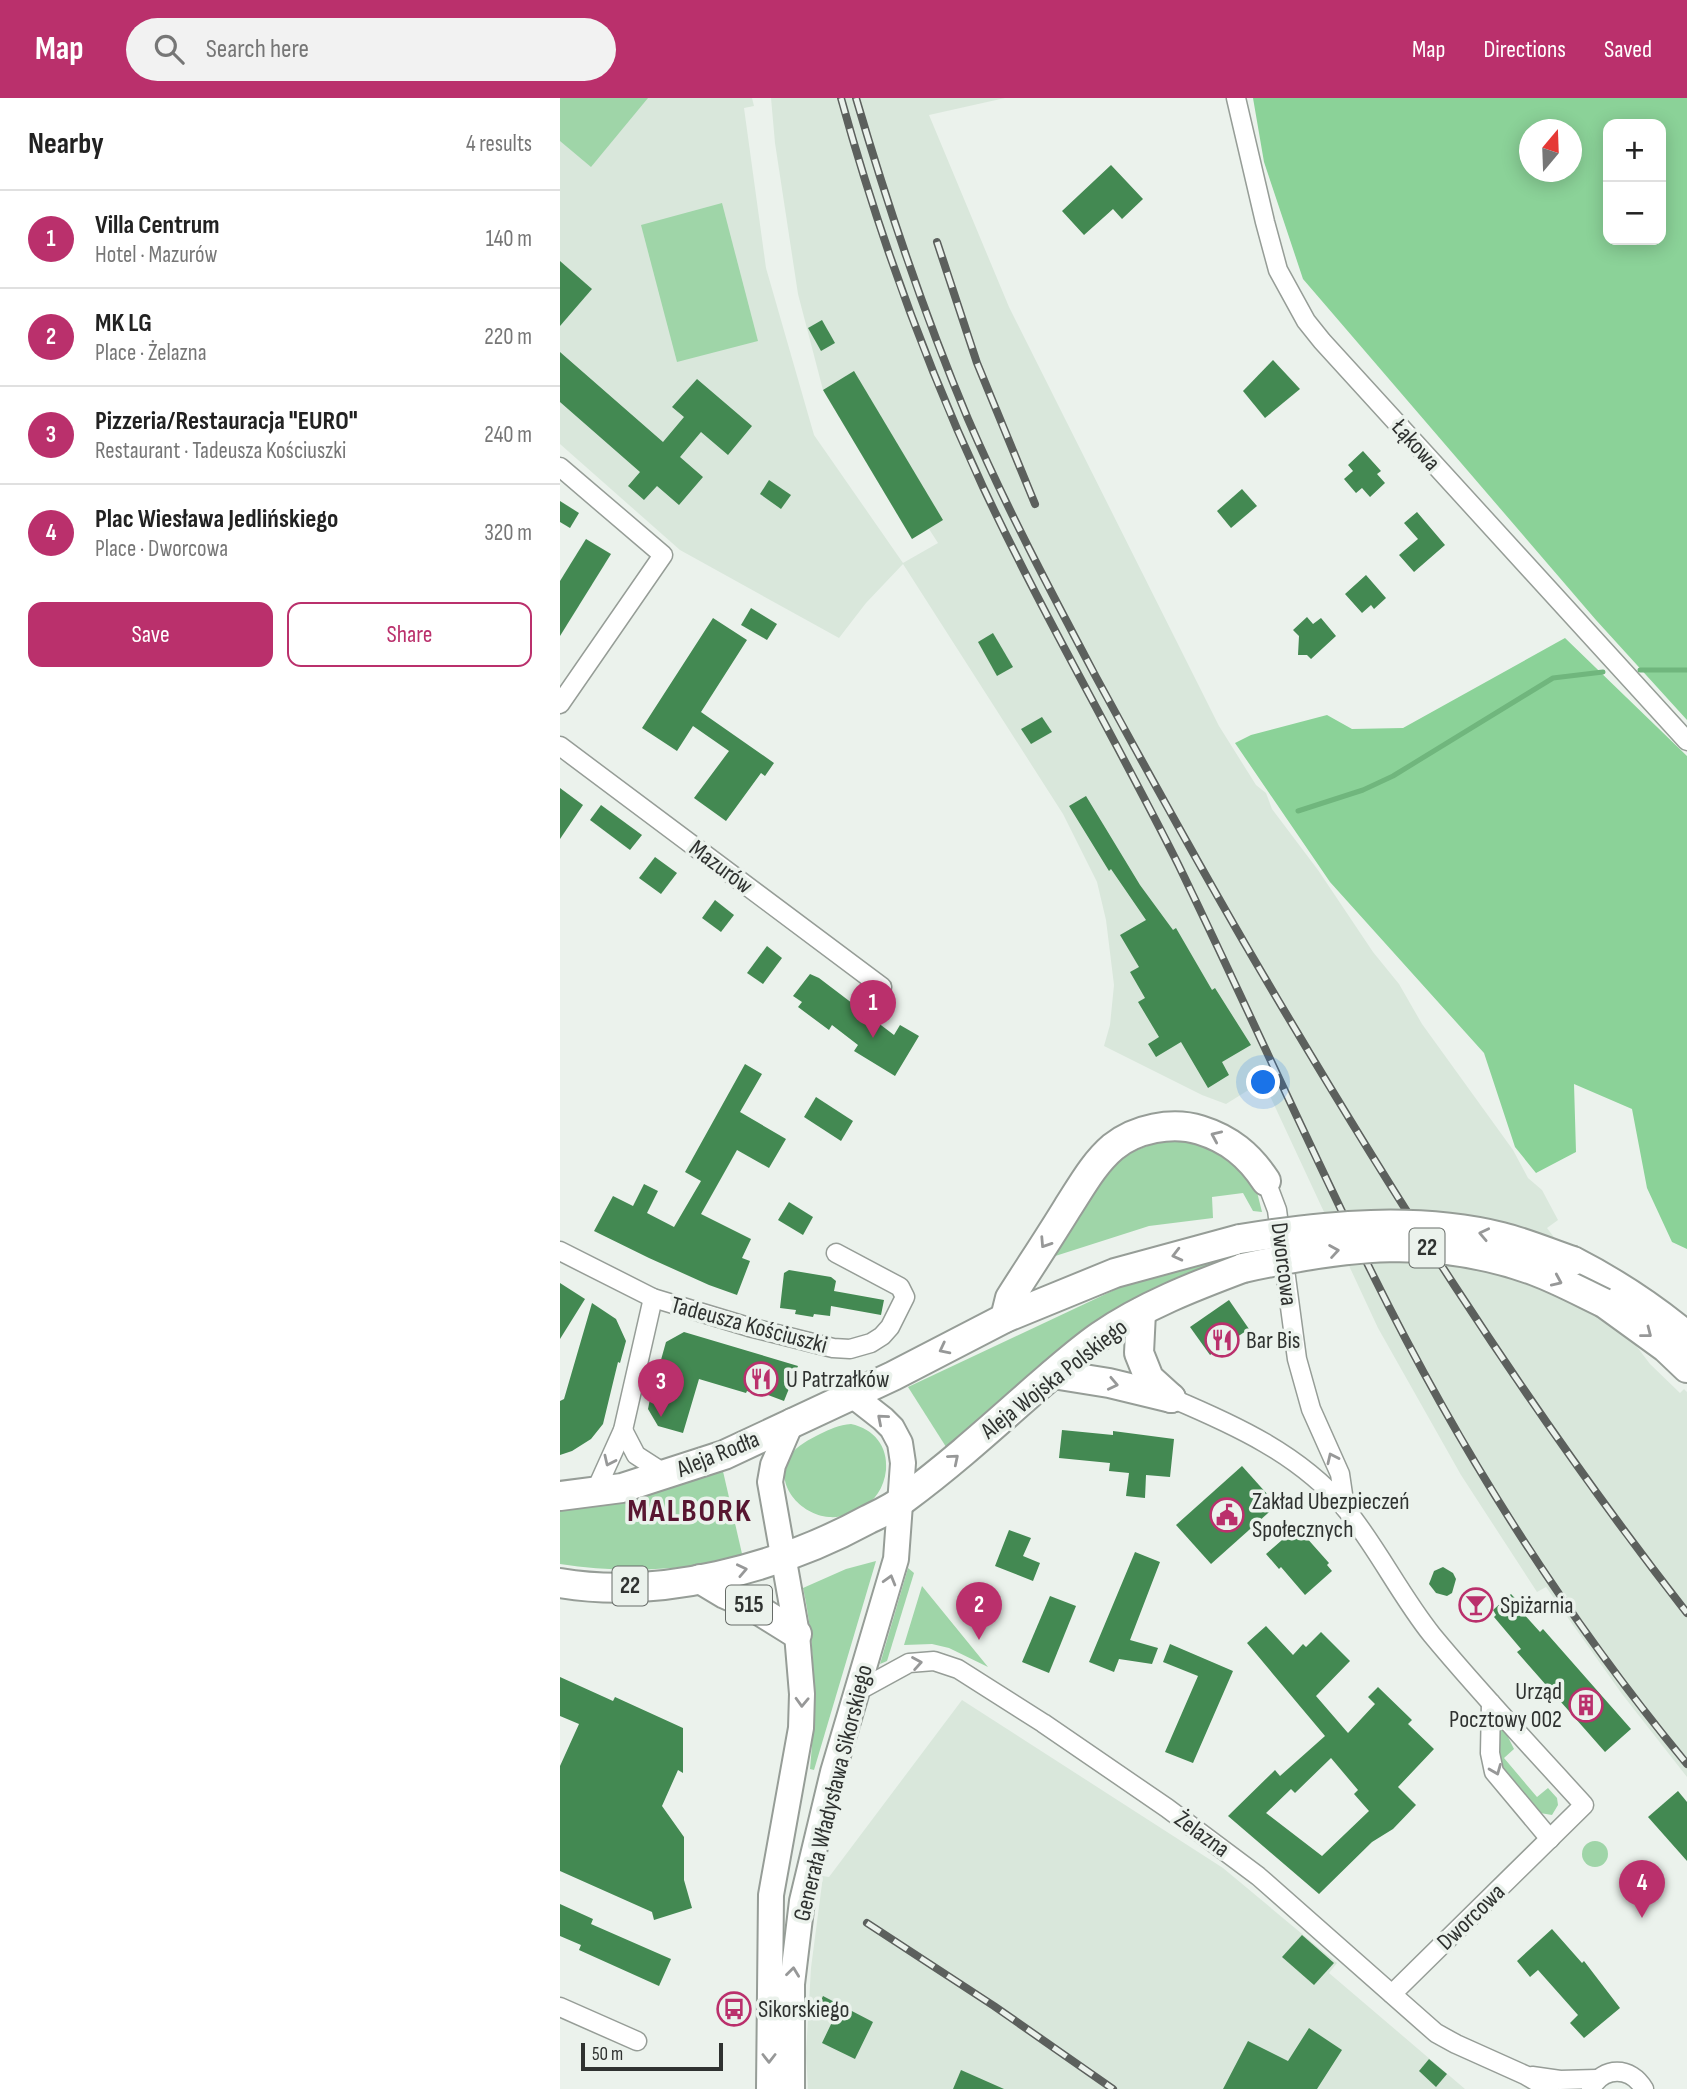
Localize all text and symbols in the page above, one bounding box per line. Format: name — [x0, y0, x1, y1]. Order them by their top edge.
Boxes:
search box — [126, 18, 616, 81]
text: Map — [35, 29, 84, 69]
icon: search — [150, 30, 188, 68]
text: Search here — [206, 34, 309, 65]
text: Map — [1412, 35, 1445, 64]
text: Directions — [1483, 35, 1566, 64]
text: Saved — [1604, 35, 1652, 64]
north arrow — [1519, 119, 1582, 182]
map controls — [1603, 119, 1666, 245]
button: + — [1603, 119, 1666, 182]
text: Nearby — [28, 126, 104, 162]
text: 4 results — [466, 130, 532, 158]
button: − — [1603, 182, 1666, 245]
text: Villa Centrum — [95, 210, 219, 241]
text: 1 — [46, 225, 56, 253]
text: 140 m — [486, 225, 532, 253]
text: Hotel · Mazurów — [95, 241, 217, 269]
text: MK LG — [95, 308, 152, 339]
text: 2 — [46, 323, 56, 351]
text: 220 m — [484, 323, 532, 351]
text: Place · Żelazna — [95, 339, 206, 367]
text: Pizzeria/Restauracja "EURO" — [95, 406, 358, 437]
street label: Łąkowa — [1385, 413, 1447, 477]
text: 3 — [46, 421, 56, 449]
text: 240 m — [484, 421, 532, 449]
text: Restaurant · Tadeusza Kościuszki — [95, 437, 346, 465]
text: Plac Wiesława Jedlińskiego — [95, 504, 338, 535]
text: 4 — [46, 519, 56, 547]
text: 320 m — [484, 519, 532, 547]
text: Place · Dworcowa — [95, 535, 228, 563]
button: Save — [28, 602, 273, 667]
button: Share — [287, 602, 532, 667]
street label: Mazurów — [684, 834, 758, 900]
pin: 1 — [850, 980, 896, 1038]
your location — [1246, 1065, 1280, 1099]
one-way arrow — [1211, 1130, 1223, 1144]
street label: Dworcowa — [1265, 1221, 1303, 1307]
one-way arrow — [1478, 1227, 1490, 1242]
road number: 22 — [1410, 1228, 1444, 1268]
one-way arrow — [1041, 1235, 1053, 1248]
one-way arrow — [1328, 1244, 1340, 1259]
one-way arrow — [1171, 1247, 1183, 1261]
one-way arrow — [1550, 1273, 1562, 1287]
street label: Tadeusza Kościuszki — [668, 1290, 830, 1360]
street label: Aleja Wojska Polskiego — [974, 1313, 1133, 1446]
restaurant icon: Bar Bis — [1203, 1321, 1241, 1359]
one-way arrow — [1639, 1325, 1652, 1338]
place label: Bar Bis — [1246, 1326, 1300, 1355]
one-way arrow — [939, 1341, 951, 1355]
pin: 3 — [638, 1359, 684, 1417]
restaurant icon: U Patrzałków — [742, 1360, 780, 1398]
place label: U Patrzałków — [786, 1365, 889, 1394]
one-way arrow — [1107, 1376, 1119, 1391]
one-way arrow — [877, 1415, 890, 1427]
street label: Aleja Rodła — [672, 1424, 764, 1484]
one-way arrow — [1326, 1452, 1340, 1465]
one-way arrow — [603, 1454, 617, 1466]
one-way arrow — [947, 1455, 959, 1468]
place label: Zakład Ubezpieczeń Społecznych — [1252, 1487, 1409, 1544]
district label: MALBORK — [627, 1492, 753, 1531]
public building icon: Zakład Ubezpieczeń Społecznych — [1208, 1496, 1246, 1534]
one-way arrow — [736, 1564, 748, 1579]
road number: 22 — [612, 1567, 648, 1606]
one-way arrow — [882, 1574, 897, 1586]
pin: 2 — [956, 1582, 1002, 1640]
road number: 515 — [726, 1586, 772, 1624]
bar icon: Spiżarnia — [1457, 1586, 1495, 1624]
place label: Spiżarnia — [1500, 1591, 1573, 1620]
one-way arrow — [911, 1656, 923, 1671]
street label: Generała Władysława Sikorskiego — [787, 1662, 879, 1924]
place label: Urząd Pocztowy 002 — [1449, 1677, 1562, 1734]
building icon: Urząd Pocztowy 002 — [1567, 1686, 1605, 1724]
one-way arrow — [794, 1697, 809, 1708]
one-way arrow — [1487, 1763, 1501, 1775]
street label: Żelazna — [1169, 1804, 1235, 1864]
pin: 4 — [1619, 1860, 1665, 1918]
street label: Dworcowa — [1431, 1878, 1511, 1956]
one-way arrow — [786, 1966, 801, 1978]
bus stop icon: Sikorskiego — [715, 1990, 753, 2028]
place label: Sikorskiego — [758, 1995, 849, 2024]
scale bar — [581, 2040, 723, 2072]
text: 50 m — [592, 2043, 623, 2066]
one-way arrow — [761, 2053, 777, 2064]

